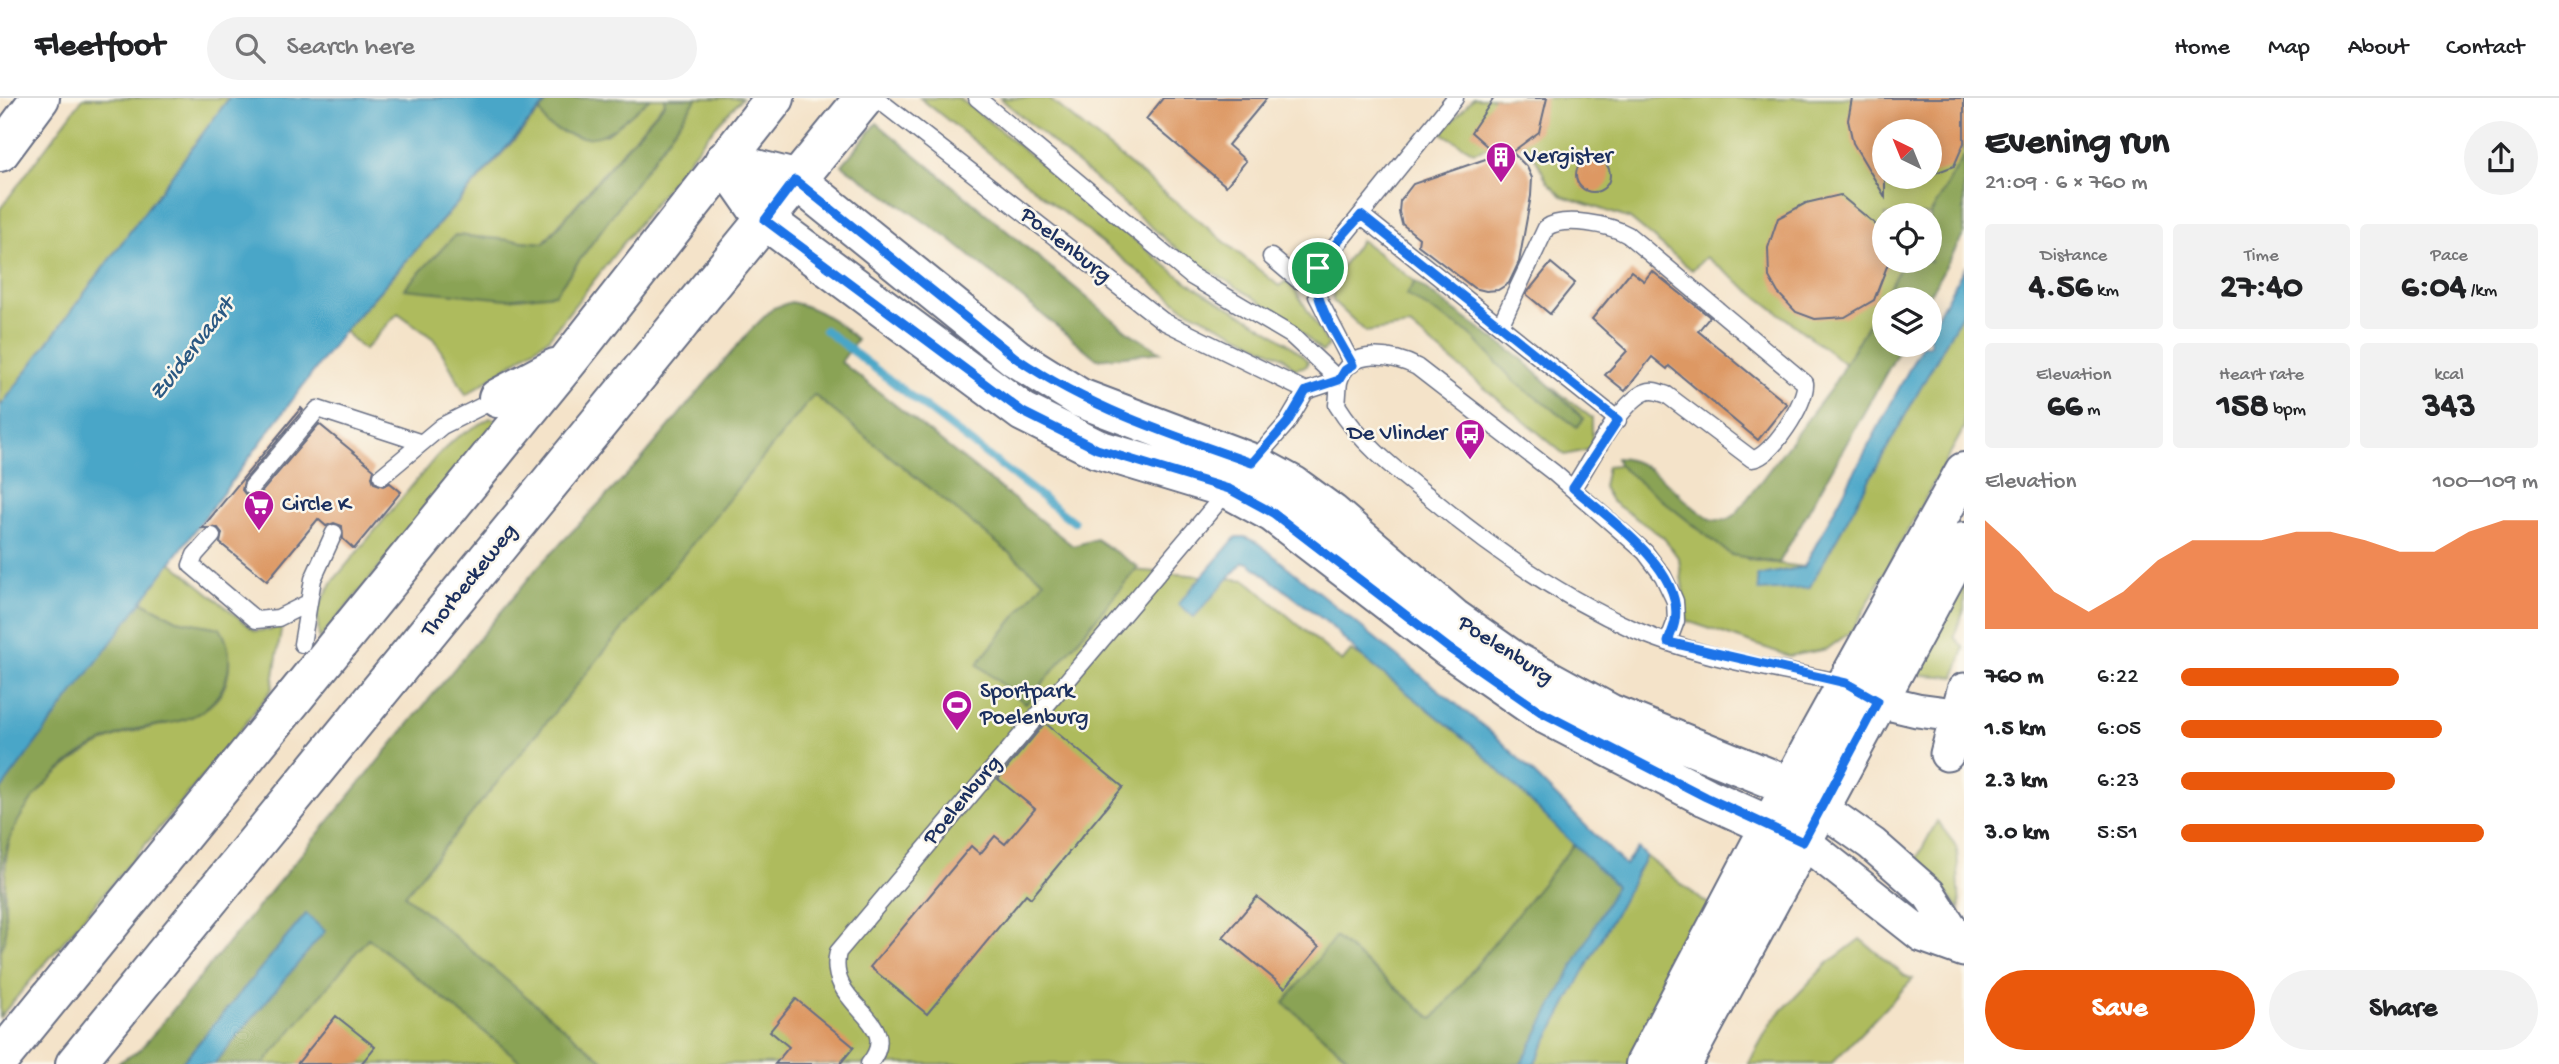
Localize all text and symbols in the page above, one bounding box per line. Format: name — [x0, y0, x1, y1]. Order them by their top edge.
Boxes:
search box — [207, 17, 697, 80]
text: Fleetfoot — [35, 29, 165, 67]
icon: search — [231, 29, 269, 67]
text: Search here — [287, 33, 415, 64]
text: Home — [2174, 34, 2230, 63]
text: Map — [2268, 34, 2310, 63]
text: About — [2348, 34, 2408, 63]
text: Contact — [2446, 34, 2524, 63]
north arrow — [1872, 119, 1942, 189]
map controls — [1872, 119, 1942, 357]
button: share — [2464, 121, 2538, 195]
text: Evening run — [1985, 122, 2169, 166]
building icon: Vergister — [1484, 140, 1518, 184]
place label: Vergister — [1523, 144, 1615, 171]
text: 21:09 · 6 × 760 m — [1985, 170, 2148, 197]
street label: Poelenburg — [1013, 201, 1116, 290]
button: locate — [1872, 203, 1942, 273]
pin — [1288, 238, 1348, 298]
text: Distance — [2040, 245, 2107, 268]
text: Time — [2244, 245, 2279, 268]
text: Pace — [2431, 245, 2468, 268]
icon: arrive — [1299, 249, 1337, 287]
text: 4.56 — [2029, 268, 2092, 309]
text: 27:40 — [2220, 268, 2303, 309]
text: 6:04 — [2401, 268, 2466, 309]
text: km — [2092, 280, 2119, 303]
text: /km — [2466, 280, 2497, 303]
button: layers — [1872, 287, 1942, 357]
water label: Zuidervaart — [144, 290, 245, 407]
text: Elevation — [2036, 364, 2112, 387]
text: Heart rate — [2219, 364, 2304, 387]
text: kcal — [2434, 364, 2464, 387]
text: 66 — [2047, 387, 2083, 428]
text: 158 — [2217, 387, 2269, 428]
text: 343 — [2423, 387, 2476, 428]
text: m — [2083, 399, 2101, 422]
text: bpm — [2269, 399, 2306, 422]
bus stop icon: De Vlinder — [1453, 417, 1487, 461]
place label: De Vlinder — [1345, 421, 1449, 448]
text: Elevation — [1985, 469, 2076, 496]
text: 100–109 m — [2433, 469, 2538, 496]
supermarket icon: Circle K — [242, 488, 276, 532]
place label: Circle K — [282, 492, 353, 519]
street label: Thorbeckeweg — [415, 519, 524, 645]
street label: Poelenburg — [1451, 610, 1558, 692]
text: 760 m — [1985, 664, 2043, 691]
text: 6:22 — [2097, 664, 2138, 691]
place label: Sportpark Poelenburg — [979, 679, 1089, 732]
sports icon: Sportpark Poelenburg — [940, 688, 974, 732]
text: 1.5 km — [1985, 716, 2046, 743]
text: 6:05 — [2097, 716, 2141, 743]
street label: Poelenburg — [917, 751, 1008, 852]
text: 2.3 km — [1985, 768, 2047, 795]
text: 6:23 — [2097, 768, 2139, 795]
text: 3.0 km — [1985, 820, 2049, 847]
text: 5:51 — [2097, 820, 2138, 847]
button: Save — [1985, 970, 2255, 1050]
button: Share — [2269, 970, 2538, 1050]

